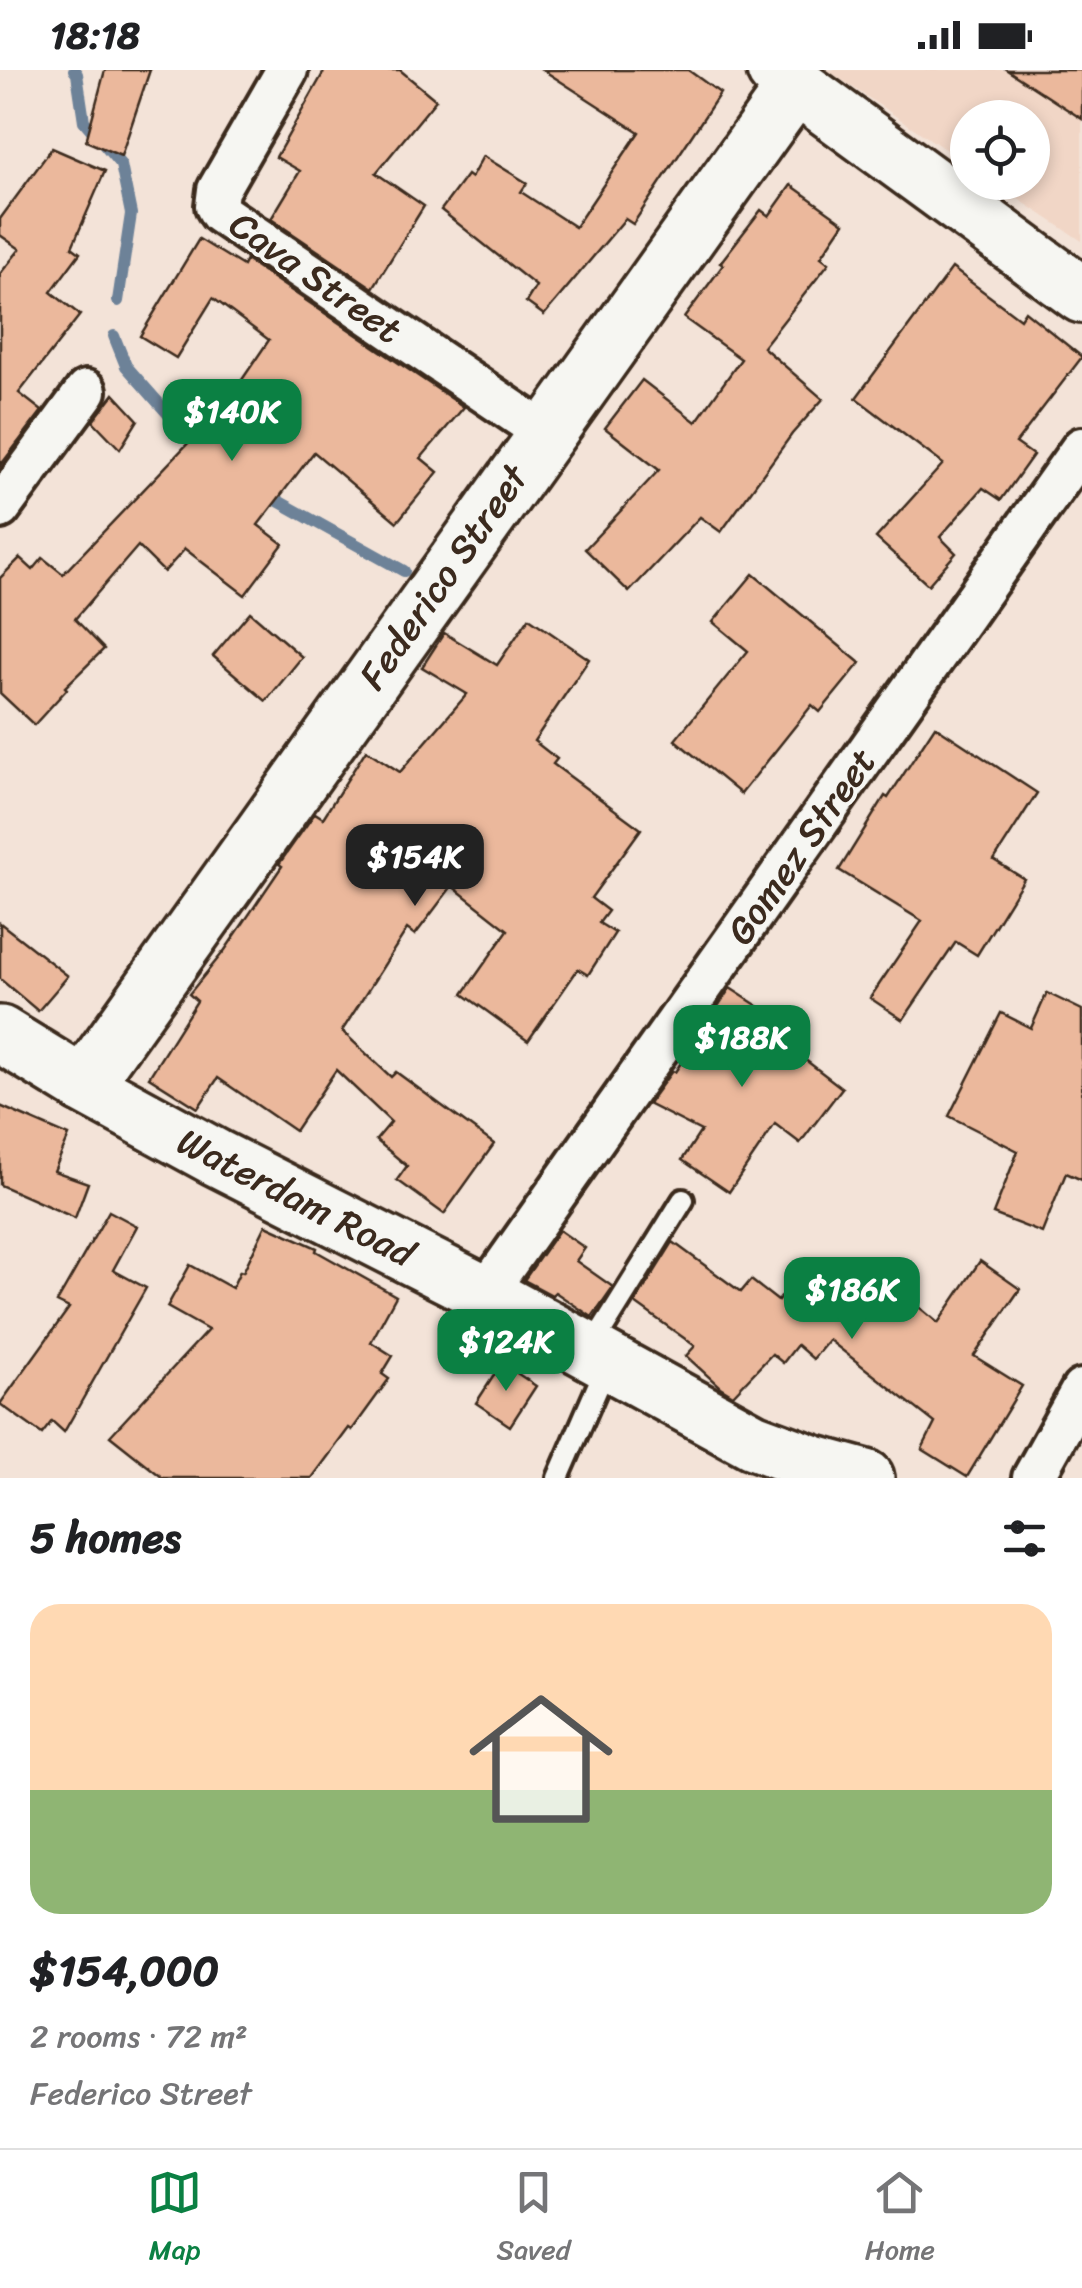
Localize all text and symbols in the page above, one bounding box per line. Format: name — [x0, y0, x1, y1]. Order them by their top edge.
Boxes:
text: 18:18 — [50, 2, 140, 69]
map controls — [950, 100, 1050, 200]
button: locate — [950, 100, 1050, 200]
street label: Cava Street — [215, 193, 417, 362]
pin: $140K — [162, 379, 302, 464]
text: $140K — [185, 383, 279, 440]
street label: Federico Street — [340, 449, 547, 704]
street label: Gomez Street — [708, 733, 894, 959]
pin: $154K — [345, 824, 485, 909]
text: $154K — [368, 828, 462, 885]
pin: $188K — [672, 1005, 812, 1090]
text: $188K — [695, 1009, 789, 1066]
street label: Waterdam Road — [165, 1109, 428, 1287]
pin: $186K — [782, 1257, 922, 1342]
text: $186K — [806, 1261, 898, 1318]
pin: $124K — [436, 1309, 576, 1394]
text: $124K — [459, 1313, 553, 1370]
text: 5 homes — [30, 1501, 181, 1575]
icon: filters — [997, 1511, 1052, 1566]
icon: home — [451, 1669, 631, 1849]
text: $154,000 — [30, 1934, 219, 2008]
text: 2 rooms · 72 m² — [30, 2008, 248, 2065]
text: Federico Street — [30, 2065, 252, 2122]
tab: Map — [147, 2165, 202, 2274]
tab: Saved — [497, 2165, 570, 2274]
tab: Home — [865, 2165, 935, 2274]

